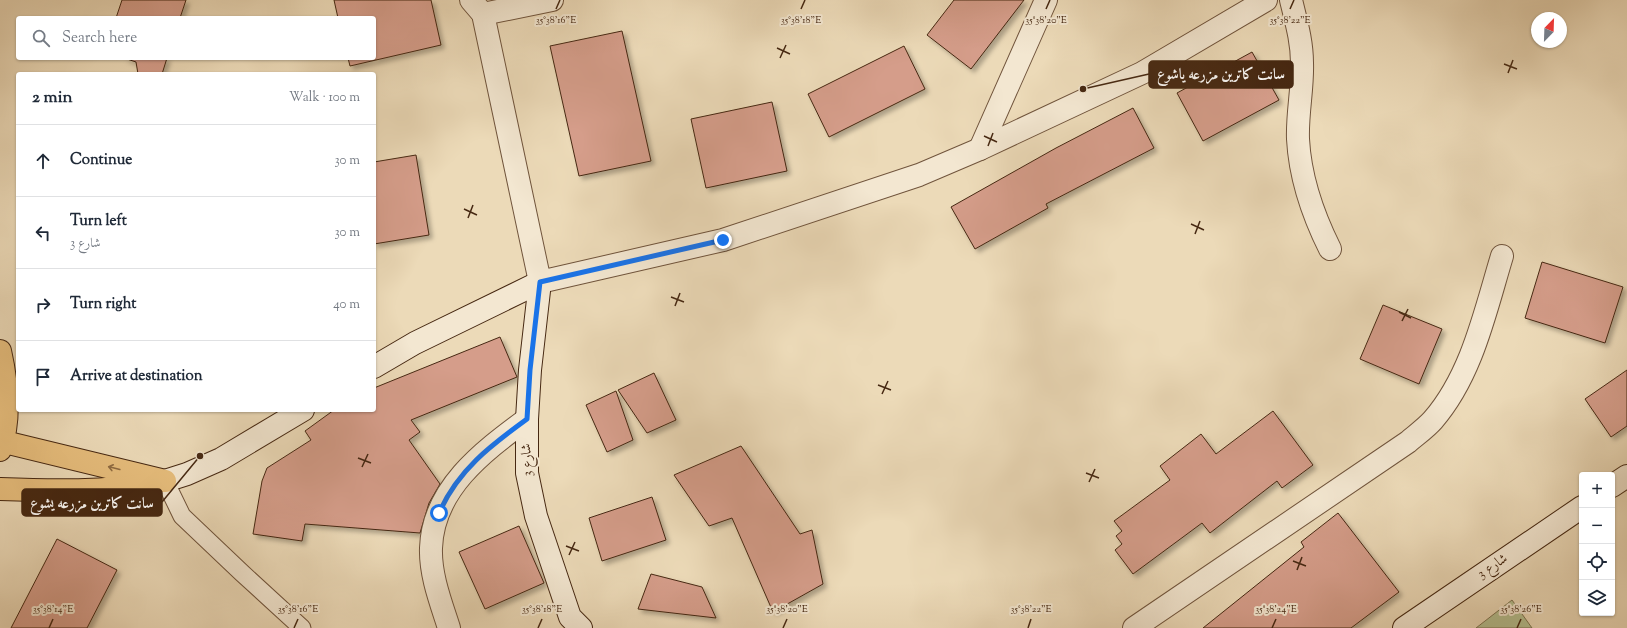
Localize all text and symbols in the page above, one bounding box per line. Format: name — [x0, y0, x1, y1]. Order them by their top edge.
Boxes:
north arrow — [1531, 12, 1567, 48]
text: 35°38'16"E — [536, 13, 576, 28]
text: 35°38'18"E — [781, 13, 821, 28]
text: 35°38'20"E — [1025, 13, 1067, 28]
text: 35°38'22"E — [1269, 13, 1311, 28]
search box — [16, 16, 376, 60]
icon: search — [30, 27, 52, 49]
text: Search here — [62, 28, 137, 49]
callout: سانت كاترين مزرعه ياشوع — [1149, 61, 1293, 88]
text: سانت كاترين مزرعه ياشوع — [1157, 65, 1285, 86]
text: 2 min — [32, 86, 73, 110]
text: Walk · 100 m — [289, 89, 360, 107]
icon: ahead — [32, 150, 54, 172]
text: Continue — [70, 150, 132, 171]
text: 30 m — [334, 152, 360, 170]
text: Turn left — [70, 211, 127, 232]
icon: left — [32, 222, 54, 244]
text: 30 m — [334, 224, 360, 242]
route end — [714, 231, 732, 249]
text: شارع 3 — [70, 235, 101, 253]
icon: right — [32, 294, 54, 316]
text: Turn right — [70, 294, 136, 315]
text: 40 m — [333, 296, 360, 314]
icon: arrive — [32, 366, 54, 388]
text: Arrive at destination — [70, 366, 203, 387]
street label: شارع 3 — [517, 443, 539, 477]
one-way arrow — [107, 464, 120, 472]
map controls — [1579, 472, 1615, 616]
button: + — [1579, 472, 1615, 508]
callout: سانت كاترين مزرعه يشوع — [22, 489, 162, 516]
text: سانت كاترين مزرعه يشوع — [30, 494, 154, 515]
route start — [430, 504, 448, 522]
button: − — [1579, 508, 1615, 544]
button: locate — [1579, 544, 1615, 580]
street label: شارع 3 — [1474, 549, 1512, 585]
button: layers — [1579, 580, 1615, 616]
text: 35°38'14"E — [33, 602, 73, 617]
text: 35°38'16"E — [278, 602, 318, 617]
text: 35°38'18"E — [522, 602, 562, 617]
text: 35°38'20"E — [766, 602, 808, 617]
text: 35°38'22"E — [1010, 602, 1052, 617]
text: 35°38'24"E — [1255, 602, 1297, 617]
text: 35°38'26"E — [1500, 602, 1542, 617]

